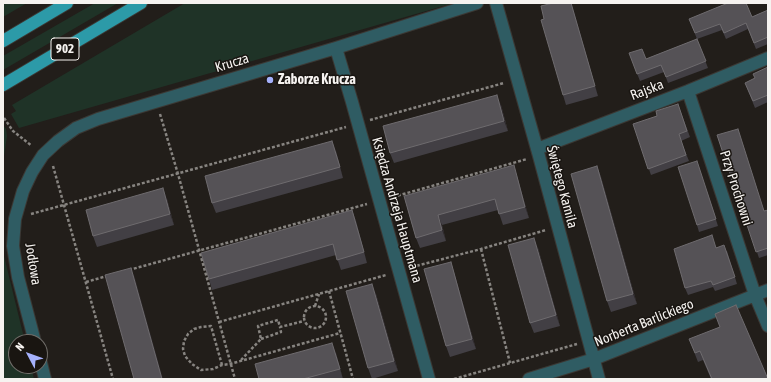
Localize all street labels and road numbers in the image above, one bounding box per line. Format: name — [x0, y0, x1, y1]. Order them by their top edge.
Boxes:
road number: 902 — [51, 38, 79, 60]
street label: Krucza — [213, 50, 251, 76]
street label: Rajska — [628, 76, 666, 104]
street label: Księdza Andrzeja Hauptmana — [368, 135, 426, 285]
street label: Świętego Kamila — [543, 144, 581, 230]
street label: Przy Prochowni — [716, 148, 756, 228]
street label: Jodłowa — [21, 242, 45, 286]
street label: Norberta Barlickiego — [592, 295, 696, 351]

